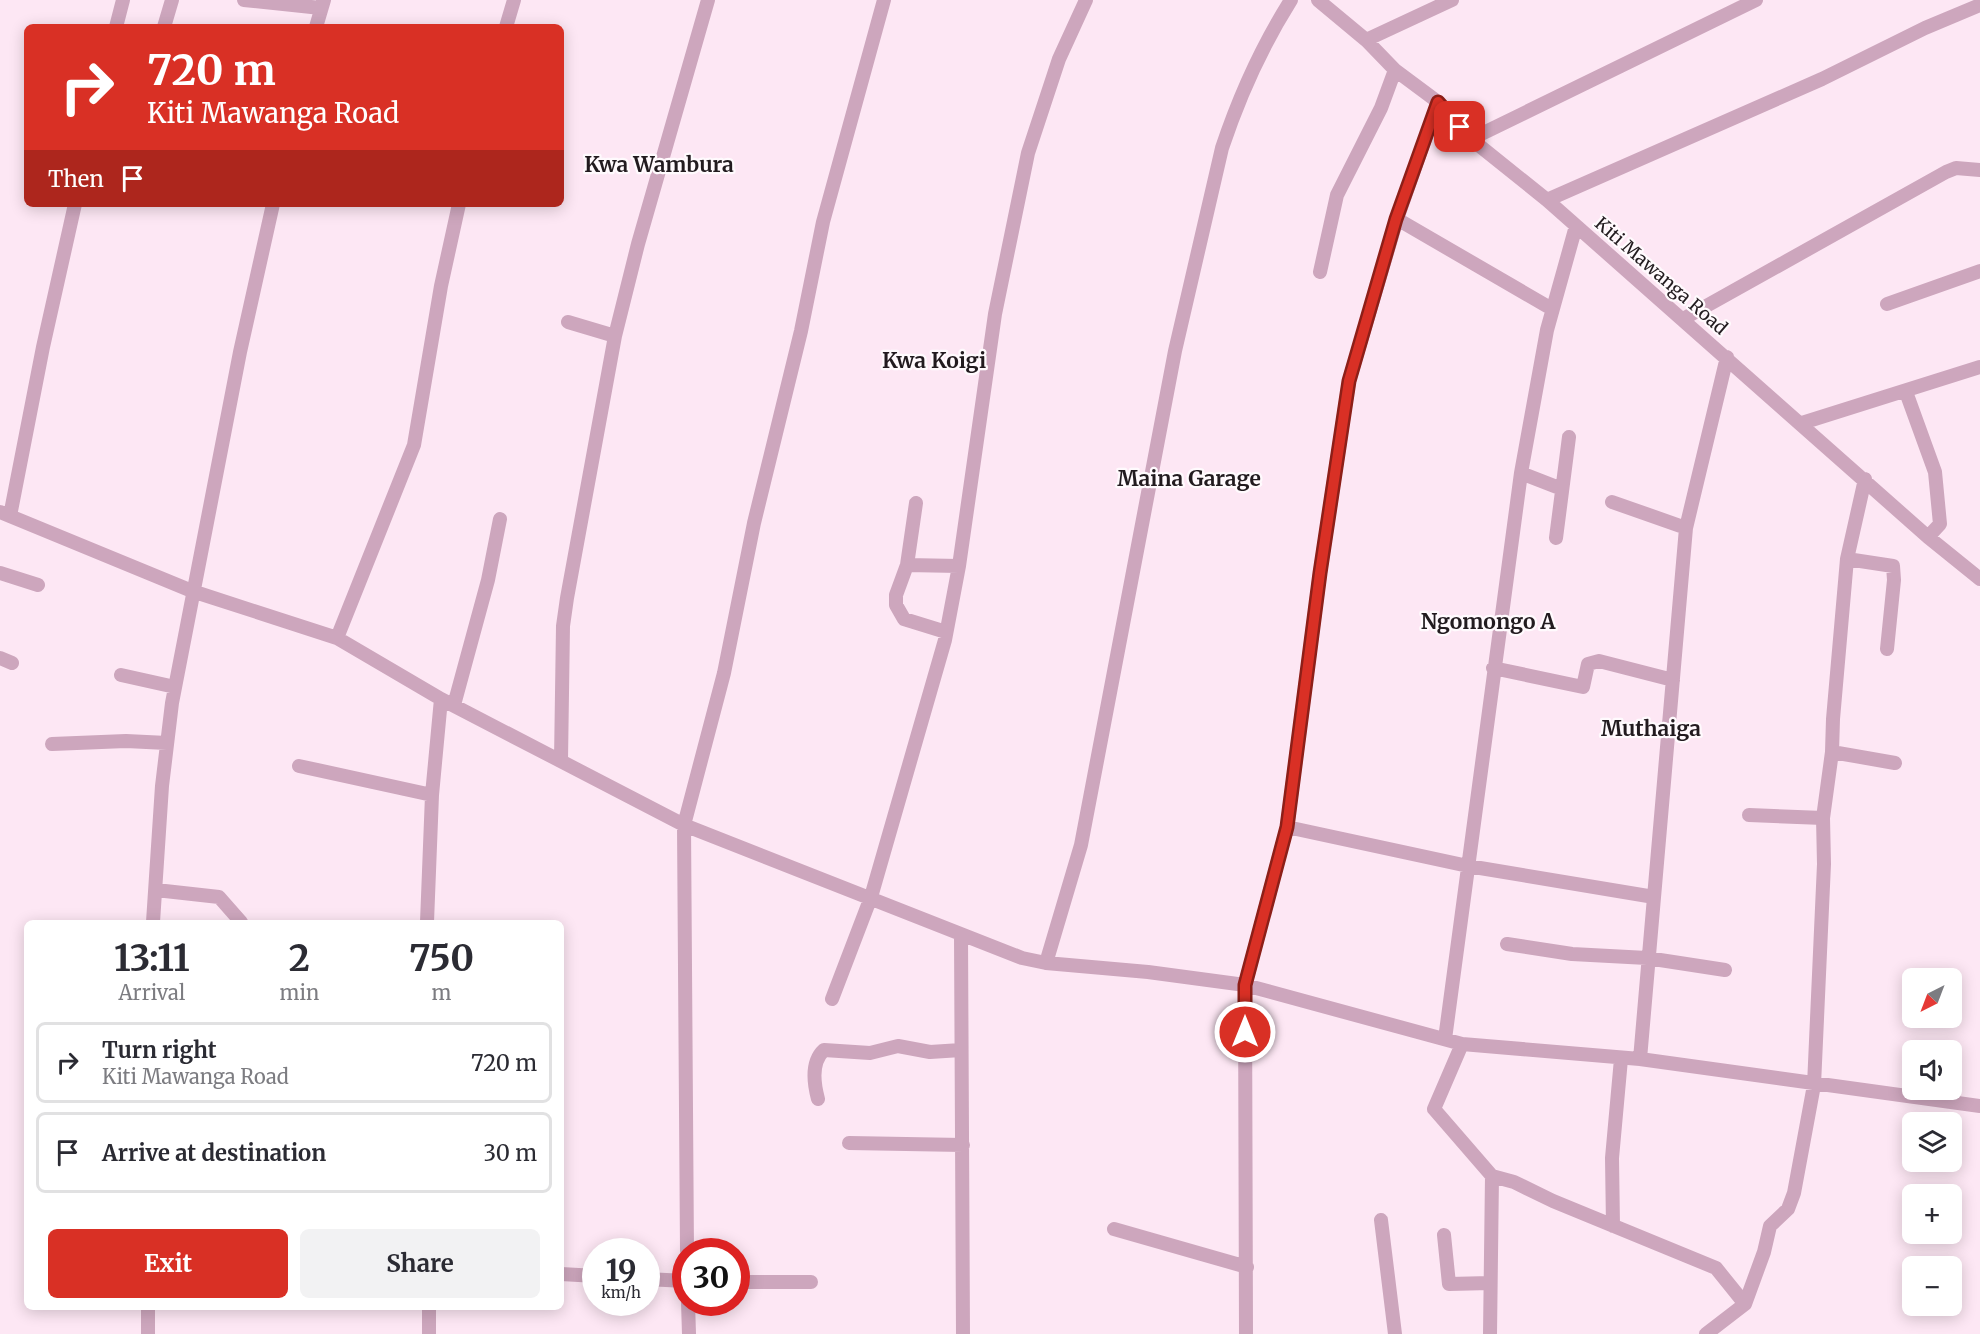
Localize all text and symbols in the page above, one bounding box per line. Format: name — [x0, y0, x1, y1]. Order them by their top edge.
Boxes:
text: 720 m — [147, 44, 276, 96]
icon: right — [48, 48, 126, 126]
text: Kiti Mawanga Road — [147, 96, 399, 130]
pin — [1434, 101, 1485, 152]
icon: arrive — [1443, 110, 1476, 143]
district label: Kwa Wambura — [584, 151, 734, 178]
icon: arrive — [116, 162, 149, 195]
text: Then — [48, 165, 104, 193]
street label: Kiti Mawanga Road — [1590, 212, 1732, 340]
district label: Kwa Koigi — [882, 347, 986, 374]
district label: Maina Garage — [1117, 465, 1261, 492]
district label: Ngomongo A — [1421, 608, 1556, 635]
district label: Muthaiga — [1601, 715, 1701, 742]
text: 13:11 — [114, 936, 190, 981]
text: 2 — [289, 936, 310, 981]
text: 750 — [409, 936, 474, 981]
north arrow — [1902, 968, 1962, 1028]
map controls — [1902, 968, 1962, 1316]
text: Arrival — [118, 980, 185, 1005]
text: min — [280, 980, 319, 1005]
text: m — [432, 980, 451, 1005]
position arrow — [1213, 1000, 1277, 1064]
text: Turn right — [102, 1036, 216, 1064]
button: sound — [1902, 1040, 1962, 1100]
icon: right — [51, 1046, 84, 1079]
text: 720 m — [471, 1049, 537, 1077]
text: Kiti Mawanga Road — [102, 1064, 289, 1089]
button: layers — [1902, 1112, 1962, 1172]
icon: arrive — [51, 1136, 84, 1169]
text: Arrive at destination — [102, 1139, 326, 1167]
text: 30 m — [483, 1139, 537, 1167]
button: + — [1902, 1184, 1962, 1244]
button: Exit — [48, 1229, 288, 1298]
button: Share — [300, 1229, 540, 1298]
speed limit sign: 30 — [672, 1238, 750, 1316]
text: 19 — [605, 1251, 637, 1289]
button: − — [1902, 1256, 1962, 1316]
text: km/h — [601, 1283, 641, 1302]

